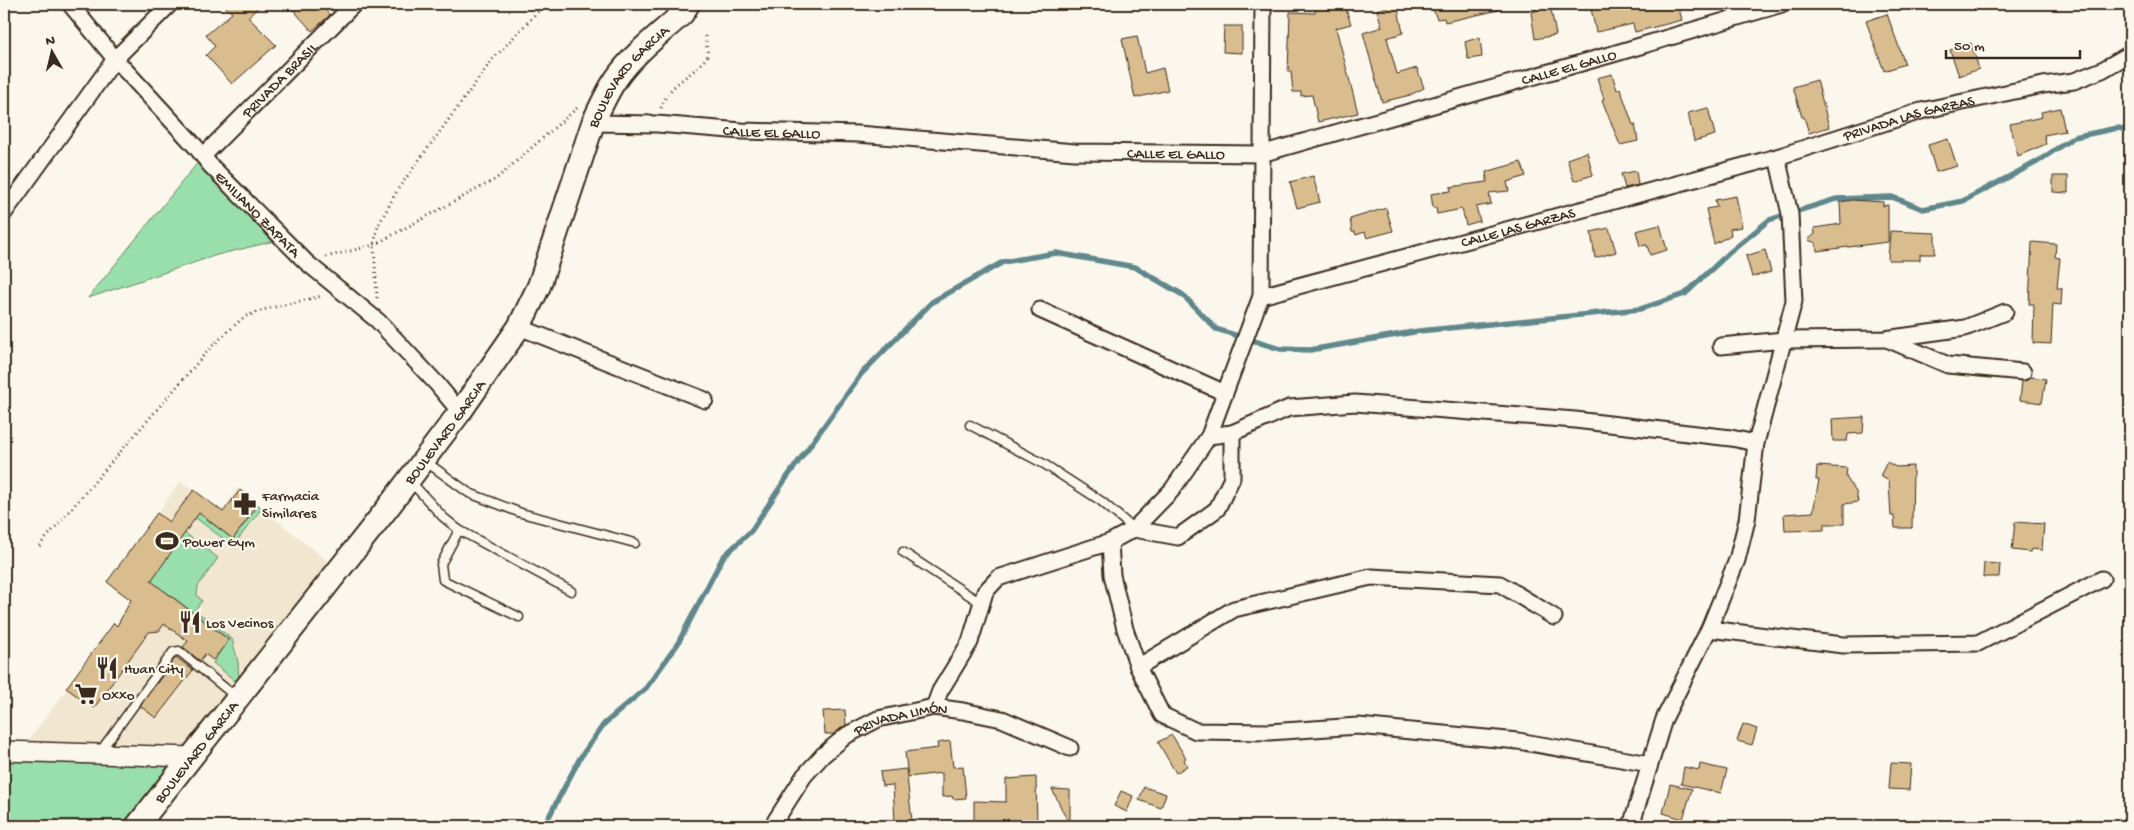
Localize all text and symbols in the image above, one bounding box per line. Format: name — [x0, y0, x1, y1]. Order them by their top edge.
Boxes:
street label: BOULEVARD GARCIA — [585, 22, 674, 132]
north arrow — [28, 28, 78, 78]
scale bar — [1946, 28, 2080, 60]
text: N — [45, 33, 56, 51]
text: 50 m — [1954, 38, 1985, 56]
street label: PRIVADA BRASIL — [238, 39, 322, 123]
street label: CALLE EL GALLO — [1520, 46, 1619, 91]
street label: PRIVADA LAS GARZAS — [1840, 93, 1976, 147]
street label: CALLE EL GALLO — [722, 122, 821, 144]
street label: CALLE EL GALLO — [1127, 146, 1225, 165]
street label: EMILIANO ZAPATA — [210, 168, 304, 263]
street label: CALLE LAS GARZAS — [1459, 205, 1577, 253]
street label: BOULEVARD GARCIA — [401, 376, 491, 490]
place label: Farmacia Similares — [261, 488, 320, 523]
pharmacy icon: Farmacia Similares — [232, 491, 258, 517]
sports icon: Power Gym — [154, 528, 180, 554]
place label: Power Gym — [182, 534, 255, 552]
restaurant icon: Los Vecinos — [177, 609, 203, 635]
place label: Los Vecinos — [206, 615, 274, 633]
restaurant icon: Huan City — [94, 655, 120, 681]
place label: Huan City — [124, 661, 184, 679]
supermarket icon: Oxxo — [73, 681, 99, 707]
place label: Oxxo — [102, 687, 135, 705]
street label: BOULEVARD GARCIA — [151, 697, 244, 808]
street label: PRIVADA LIMÓN — [850, 699, 949, 741]

